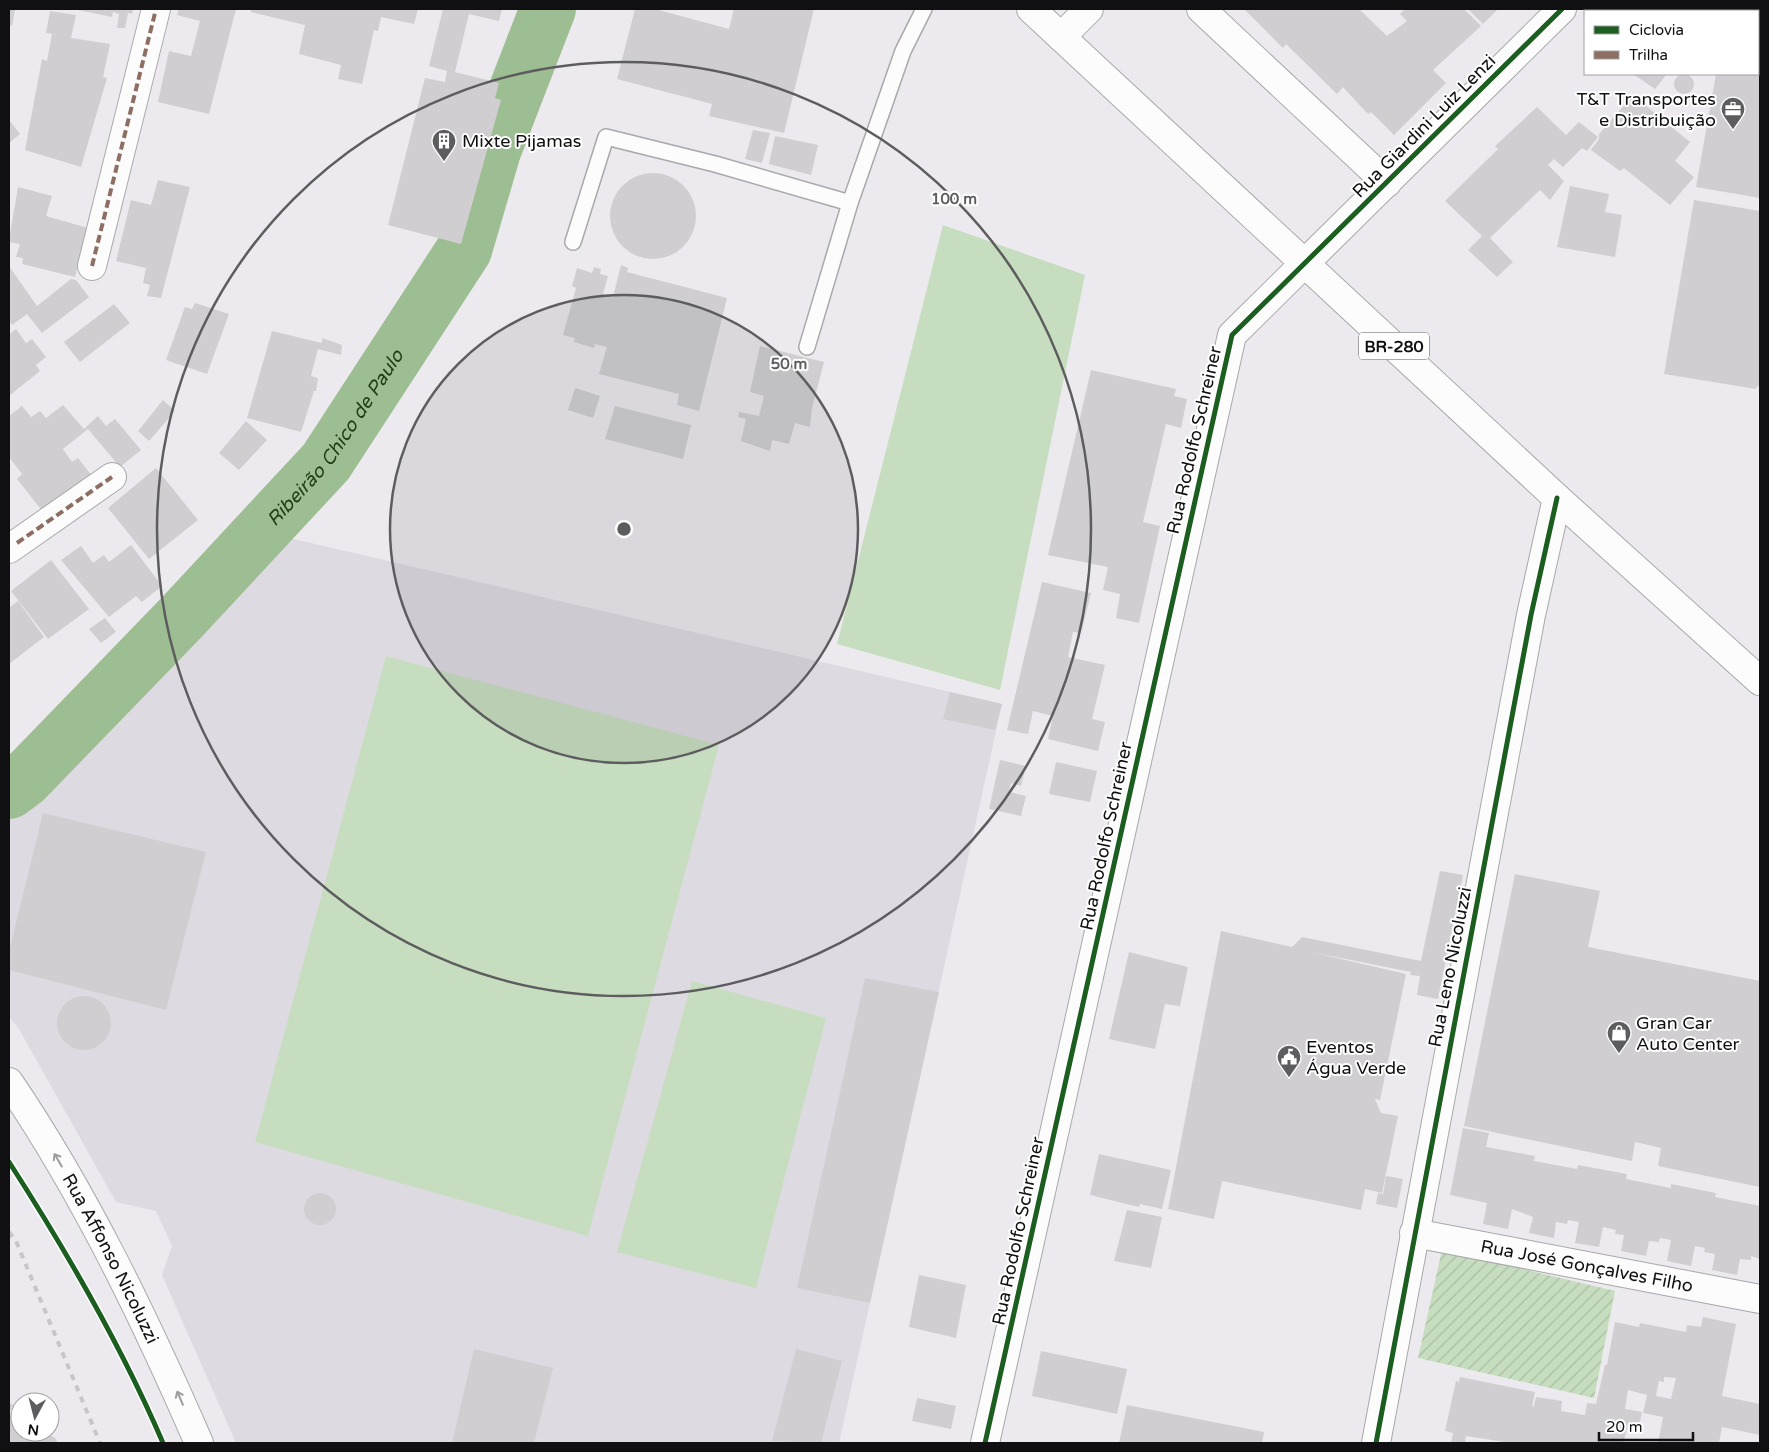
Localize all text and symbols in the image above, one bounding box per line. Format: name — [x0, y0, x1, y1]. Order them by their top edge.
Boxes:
legend — [1584, 10, 1759, 75]
text: Ciclovia — [1629, 21, 1684, 39]
text: Trilha — [1629, 46, 1668, 64]
street label: Rua Giardini Luiz Lenzi — [1348, 50, 1500, 202]
place label: T&T Transportes e Distribuição — [1577, 88, 1716, 131]
office icon: T&T Transportes e Distribuição — [1720, 96, 1746, 130]
building icon: Mixte Pijamas — [431, 128, 457, 162]
place label: Mixte Pijamas — [462, 130, 581, 152]
text: 100 m — [931, 190, 977, 208]
road number: BR-280 — [1359, 332, 1429, 360]
water label: Ribeirão Chico de Paulo — [262, 344, 409, 531]
street label: Rua Rodolfo Schreiner — [1162, 344, 1226, 536]
text: 50 m — [771, 355, 807, 373]
centre of rings — [615, 520, 633, 538]
street label: Rua Rodolfo Schreiner — [1075, 740, 1137, 932]
street label: Rua Leno Nicoluzzi — [1424, 885, 1476, 1049]
place label: Gran Car Auto Center — [1636, 1012, 1740, 1055]
shop icon: Gran Car Auto Center — [1606, 1020, 1632, 1054]
place label: Eventos Água Verde — [1306, 1036, 1406, 1079]
public building icon: Eventos Água Verde — [1276, 1044, 1302, 1078]
street label: Rua Rodolfo Schreiner — [987, 1135, 1049, 1327]
one-way arrow — [53, 1153, 63, 1168]
street label: Rua Affonso Nicoluzzi — [58, 1170, 164, 1347]
street label: Rua José Gonçalves Filho — [1479, 1235, 1695, 1297]
one-way arrow — [174, 1391, 183, 1406]
north arrow — [10, 1392, 60, 1442]
scale bar — [1599, 1410, 1693, 1442]
text: 20 m — [1606, 1418, 1643, 1436]
text: N — [27, 1420, 40, 1439]

